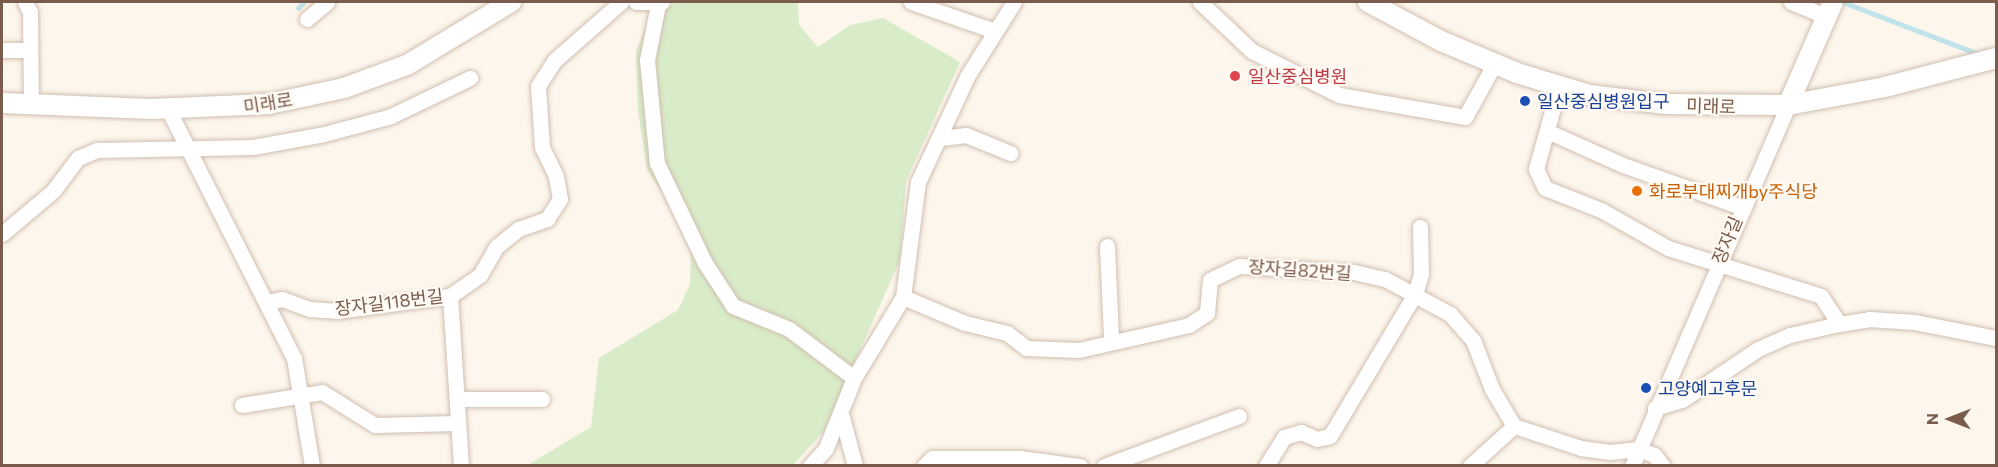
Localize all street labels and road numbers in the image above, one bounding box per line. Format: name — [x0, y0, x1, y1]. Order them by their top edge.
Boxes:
street label: 미래로 — [242, 88, 294, 118]
street label: 미래로 — [1686, 94, 1736, 118]
street label: 장자길 — [1707, 213, 1747, 267]
street label: 장자길82번길 — [1248, 256, 1352, 284]
street label: 장자길118번길 — [334, 285, 444, 319]

